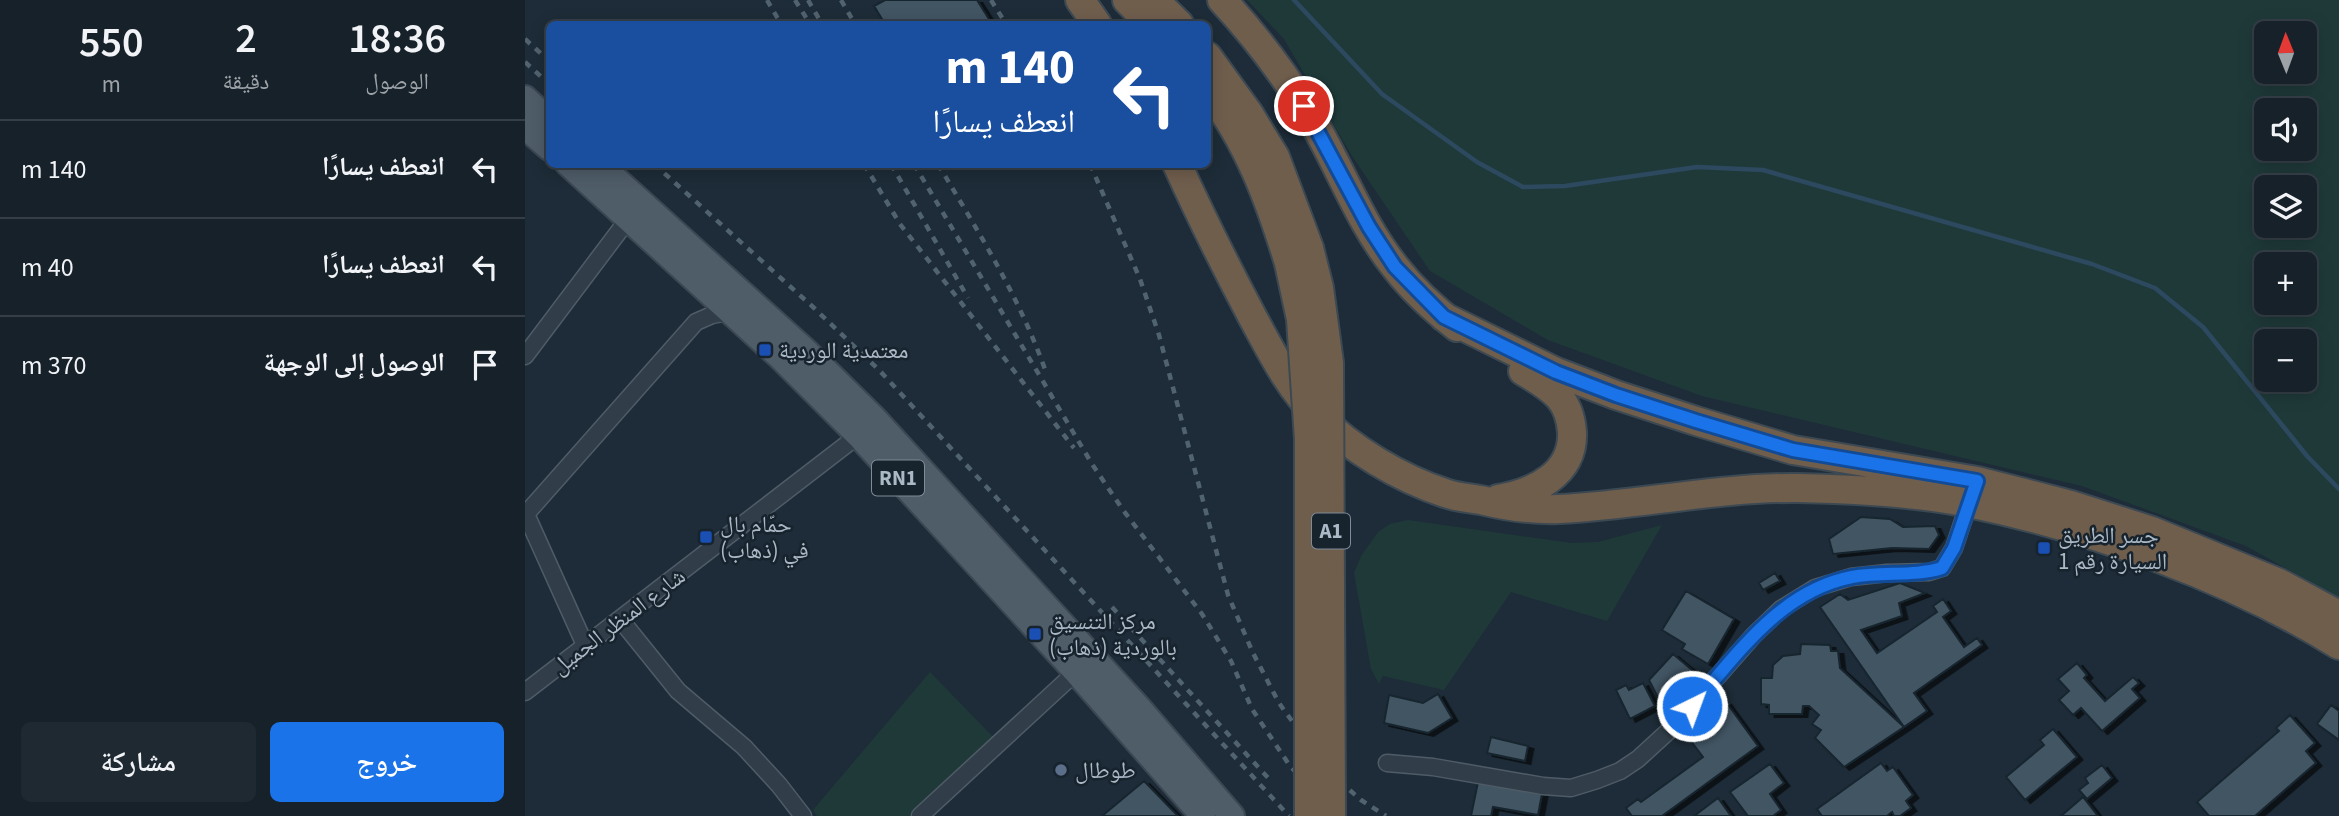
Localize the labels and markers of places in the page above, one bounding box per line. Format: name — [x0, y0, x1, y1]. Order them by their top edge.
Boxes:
pin — [1274, 76, 1334, 136]
place label: معتمدية الوردية — [779, 334, 908, 367]
marker: معتمدية الوردية — [757, 342, 773, 358]
place label: حمّام بال في (ذهاب) — [720, 508, 809, 569]
place label: جسر الطريق السيارة رقم 1 — [2058, 519, 2167, 578]
marker: حمّام بال في (ذهاب) — [698, 529, 714, 545]
marker: جسر الطريق السيارة رقم 1 — [2036, 540, 2052, 556]
place label: مركز التنسيق بالوردية (ذهاب) — [1049, 605, 1177, 664]
marker: مركز التنسيق بالوردية (ذهاب) — [1027, 626, 1043, 642]
place label: طوطال — [1075, 754, 1136, 787]
marker: طوطال — [1053, 762, 1069, 778]

